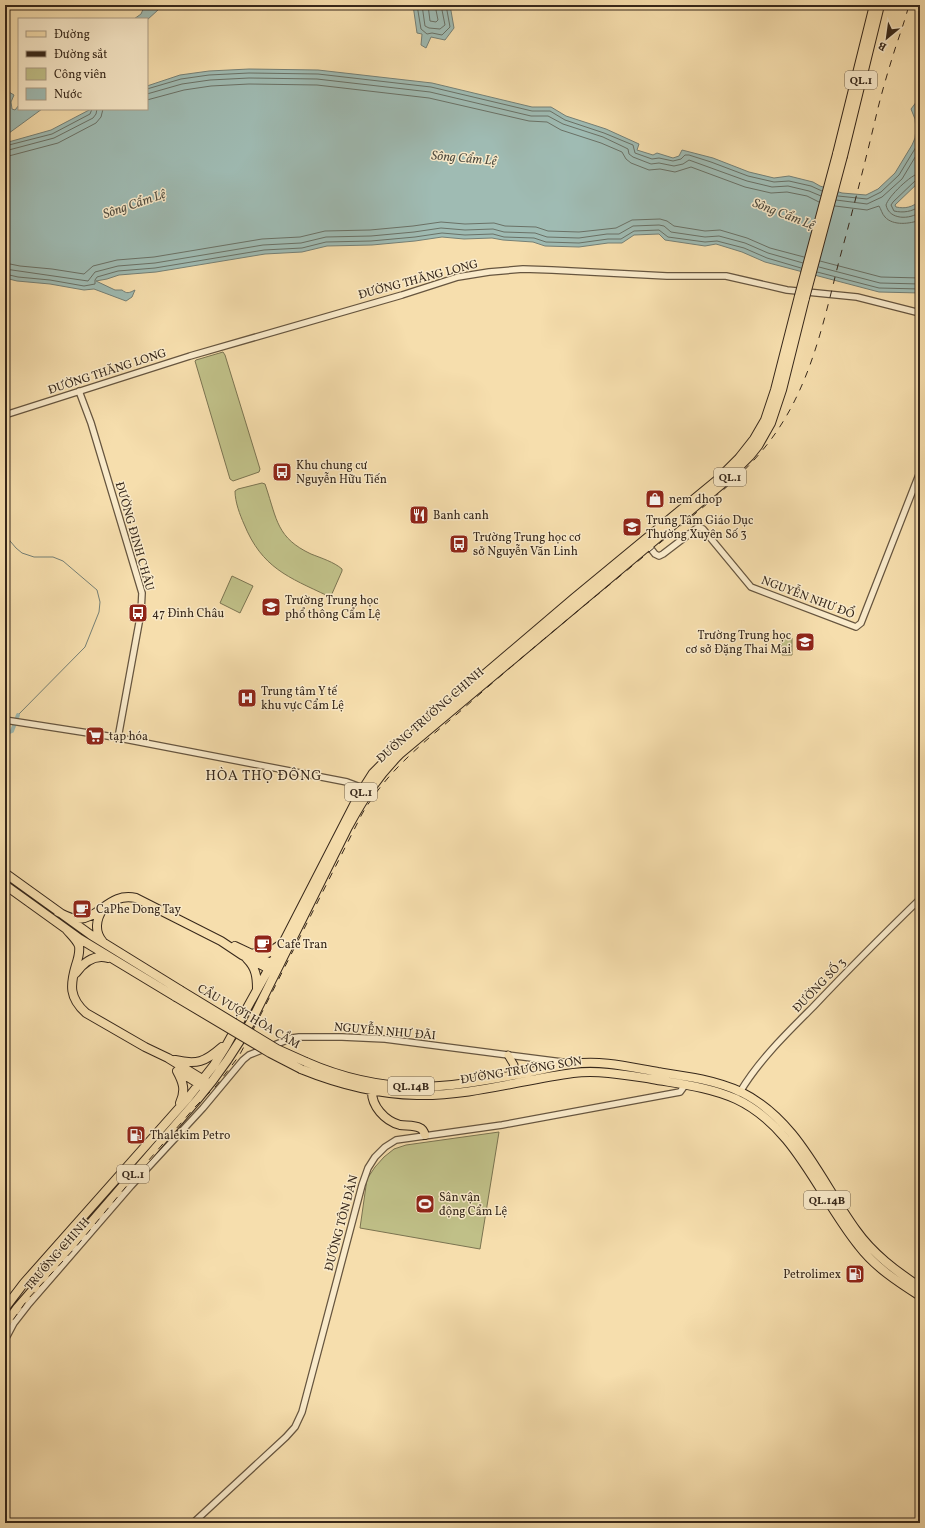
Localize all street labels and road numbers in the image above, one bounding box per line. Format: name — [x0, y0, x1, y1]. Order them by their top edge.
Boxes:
road number: QL.1 — [845, 71, 877, 89]
street label: ĐƯỜNG THĂNG LONG — [356, 255, 480, 304]
street label: ĐƯỜNG THĂNG LONG — [46, 344, 169, 399]
road number: QL.1 — [714, 468, 746, 486]
street label: ĐƯỜNG ĐINH CHÂU — [111, 480, 158, 593]
street label: NGUYỄN NHƯ ĐỔ — [759, 570, 858, 623]
street label: ĐƯỜNG TRƯỜNG CHINH — [373, 664, 488, 767]
road number: QL.1 — [345, 783, 377, 801]
street label: ĐƯỜNG SỐ 3 — [788, 953, 850, 1017]
street label: CẦU VƯỢT HÒA CẦM — [194, 979, 304, 1053]
street label: NGUYỄN NHƯ ĐÃI — [333, 1018, 437, 1044]
street label: ĐƯỜNG TRƯỜNG SƠN — [459, 1052, 583, 1089]
road number: QL.14B — [388, 1077, 434, 1095]
road number: QL.1 — [117, 1165, 149, 1183]
street label: ĐƯỜNG TÔN ĐẢN — [320, 1173, 363, 1273]
road number: QL.14B — [804, 1191, 850, 1209]
street label: TRƯỜNG CHINH — [21, 1214, 94, 1294]

